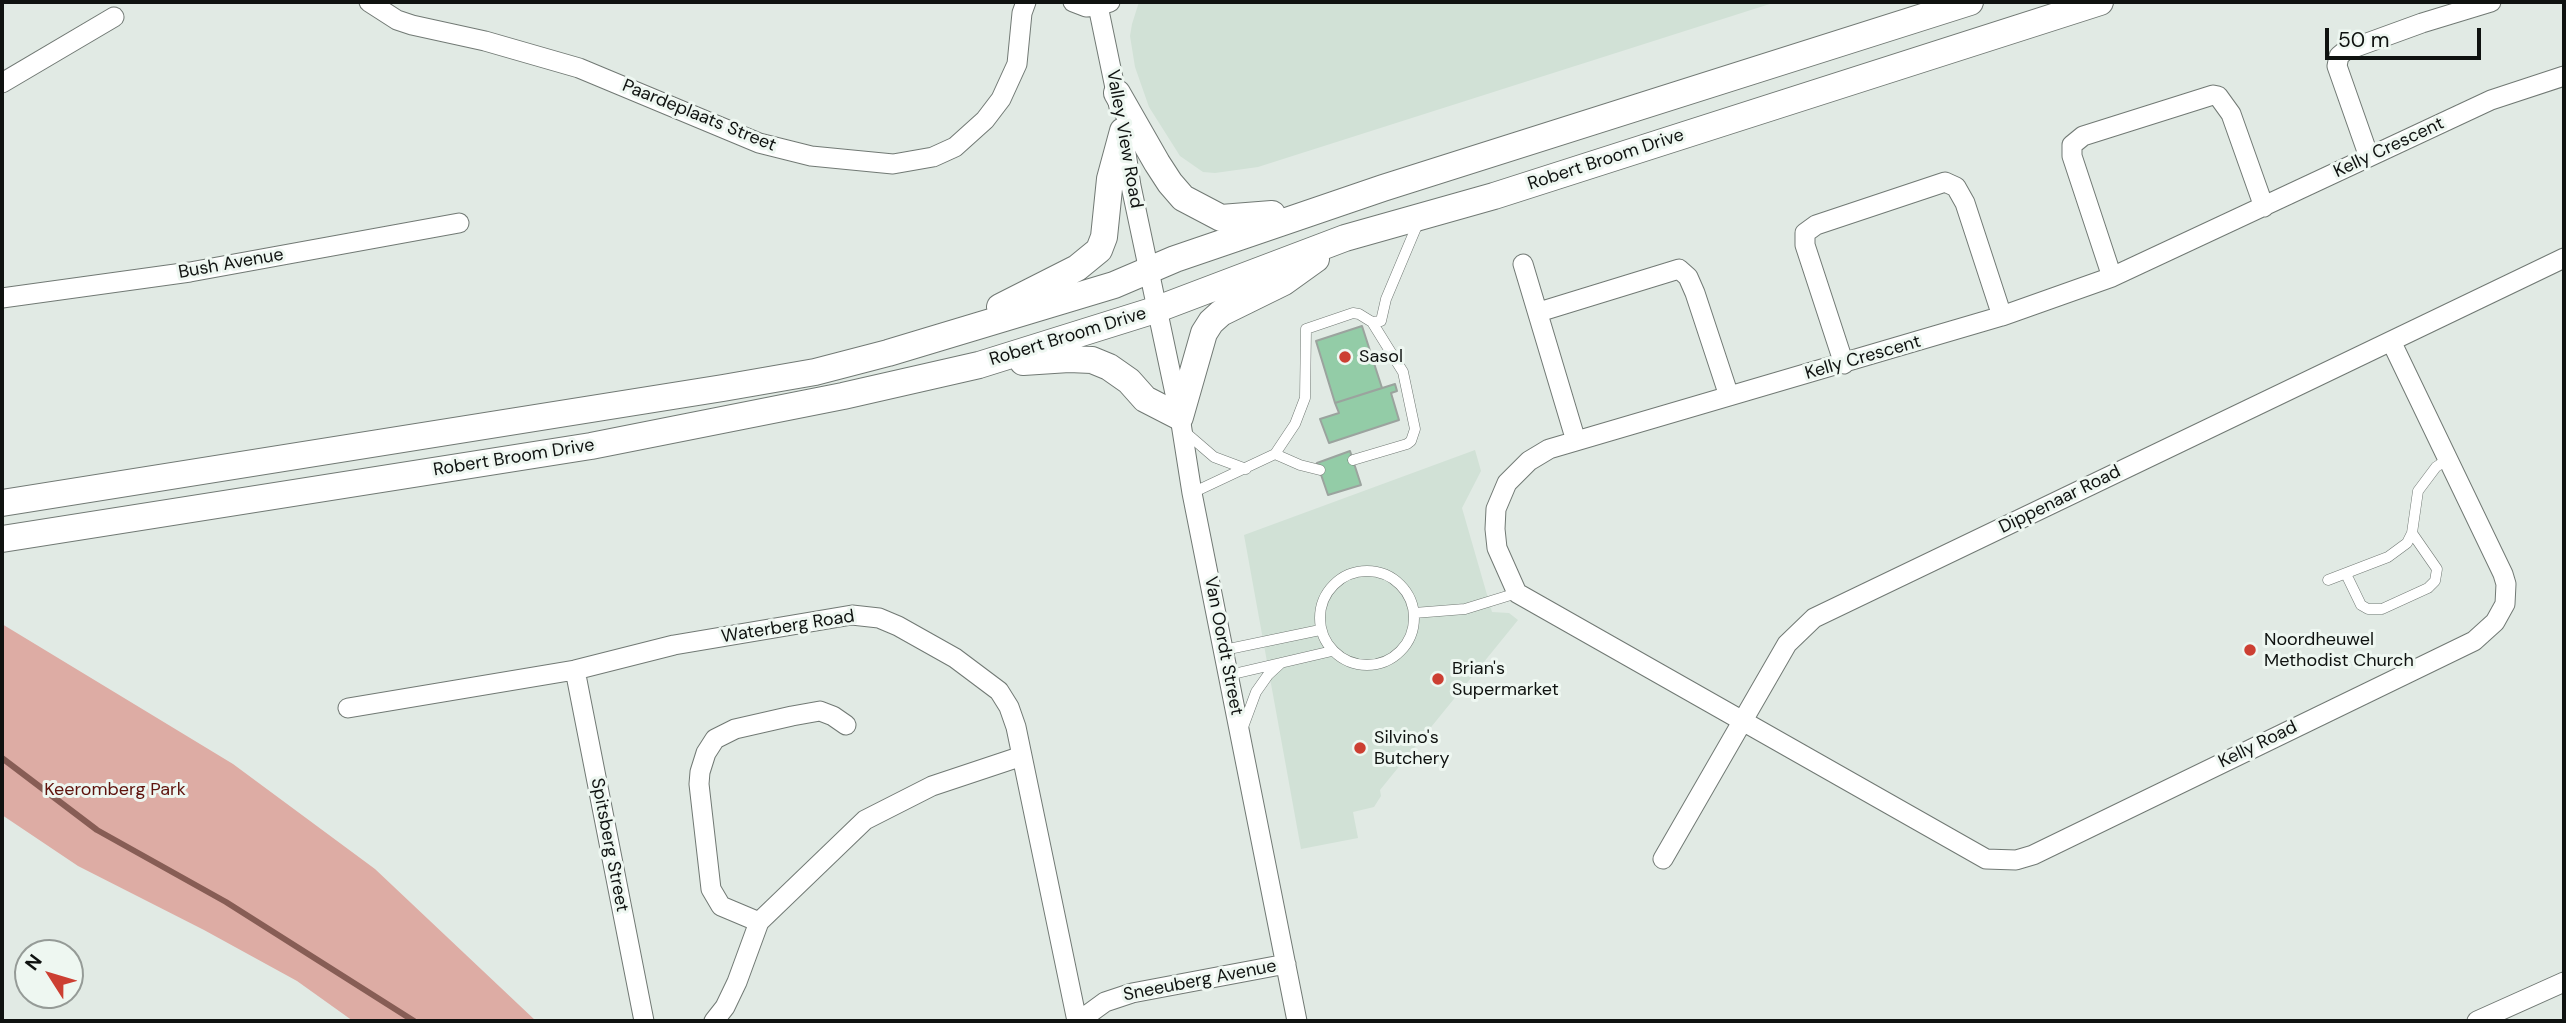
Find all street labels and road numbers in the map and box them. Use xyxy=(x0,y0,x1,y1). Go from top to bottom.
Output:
street label: Valley View Road xyxy=(1101,68,1147,210)
street label: Paardeplaats Street xyxy=(619,75,779,157)
street label: Kelly Crescent xyxy=(2330,113,2448,183)
street label: Robert Broom Drive xyxy=(1525,125,1687,195)
street label: Bush Avenue xyxy=(177,244,285,284)
street label: Robert Broom Drive xyxy=(987,303,1149,371)
street label: Kelly Crescent xyxy=(1803,331,1923,385)
street label: Robert Broom Drive xyxy=(432,435,596,481)
street label: Dippenaar Road xyxy=(1996,461,2124,539)
street label: Van Oordt Street xyxy=(1199,575,1247,717)
street label: Waterberg Road xyxy=(720,606,856,648)
street label: Kelly Road xyxy=(2215,717,2301,773)
street label: Spitsberg Street xyxy=(585,776,633,914)
street label: Sneeuberg Avenue xyxy=(1122,956,1278,1006)

